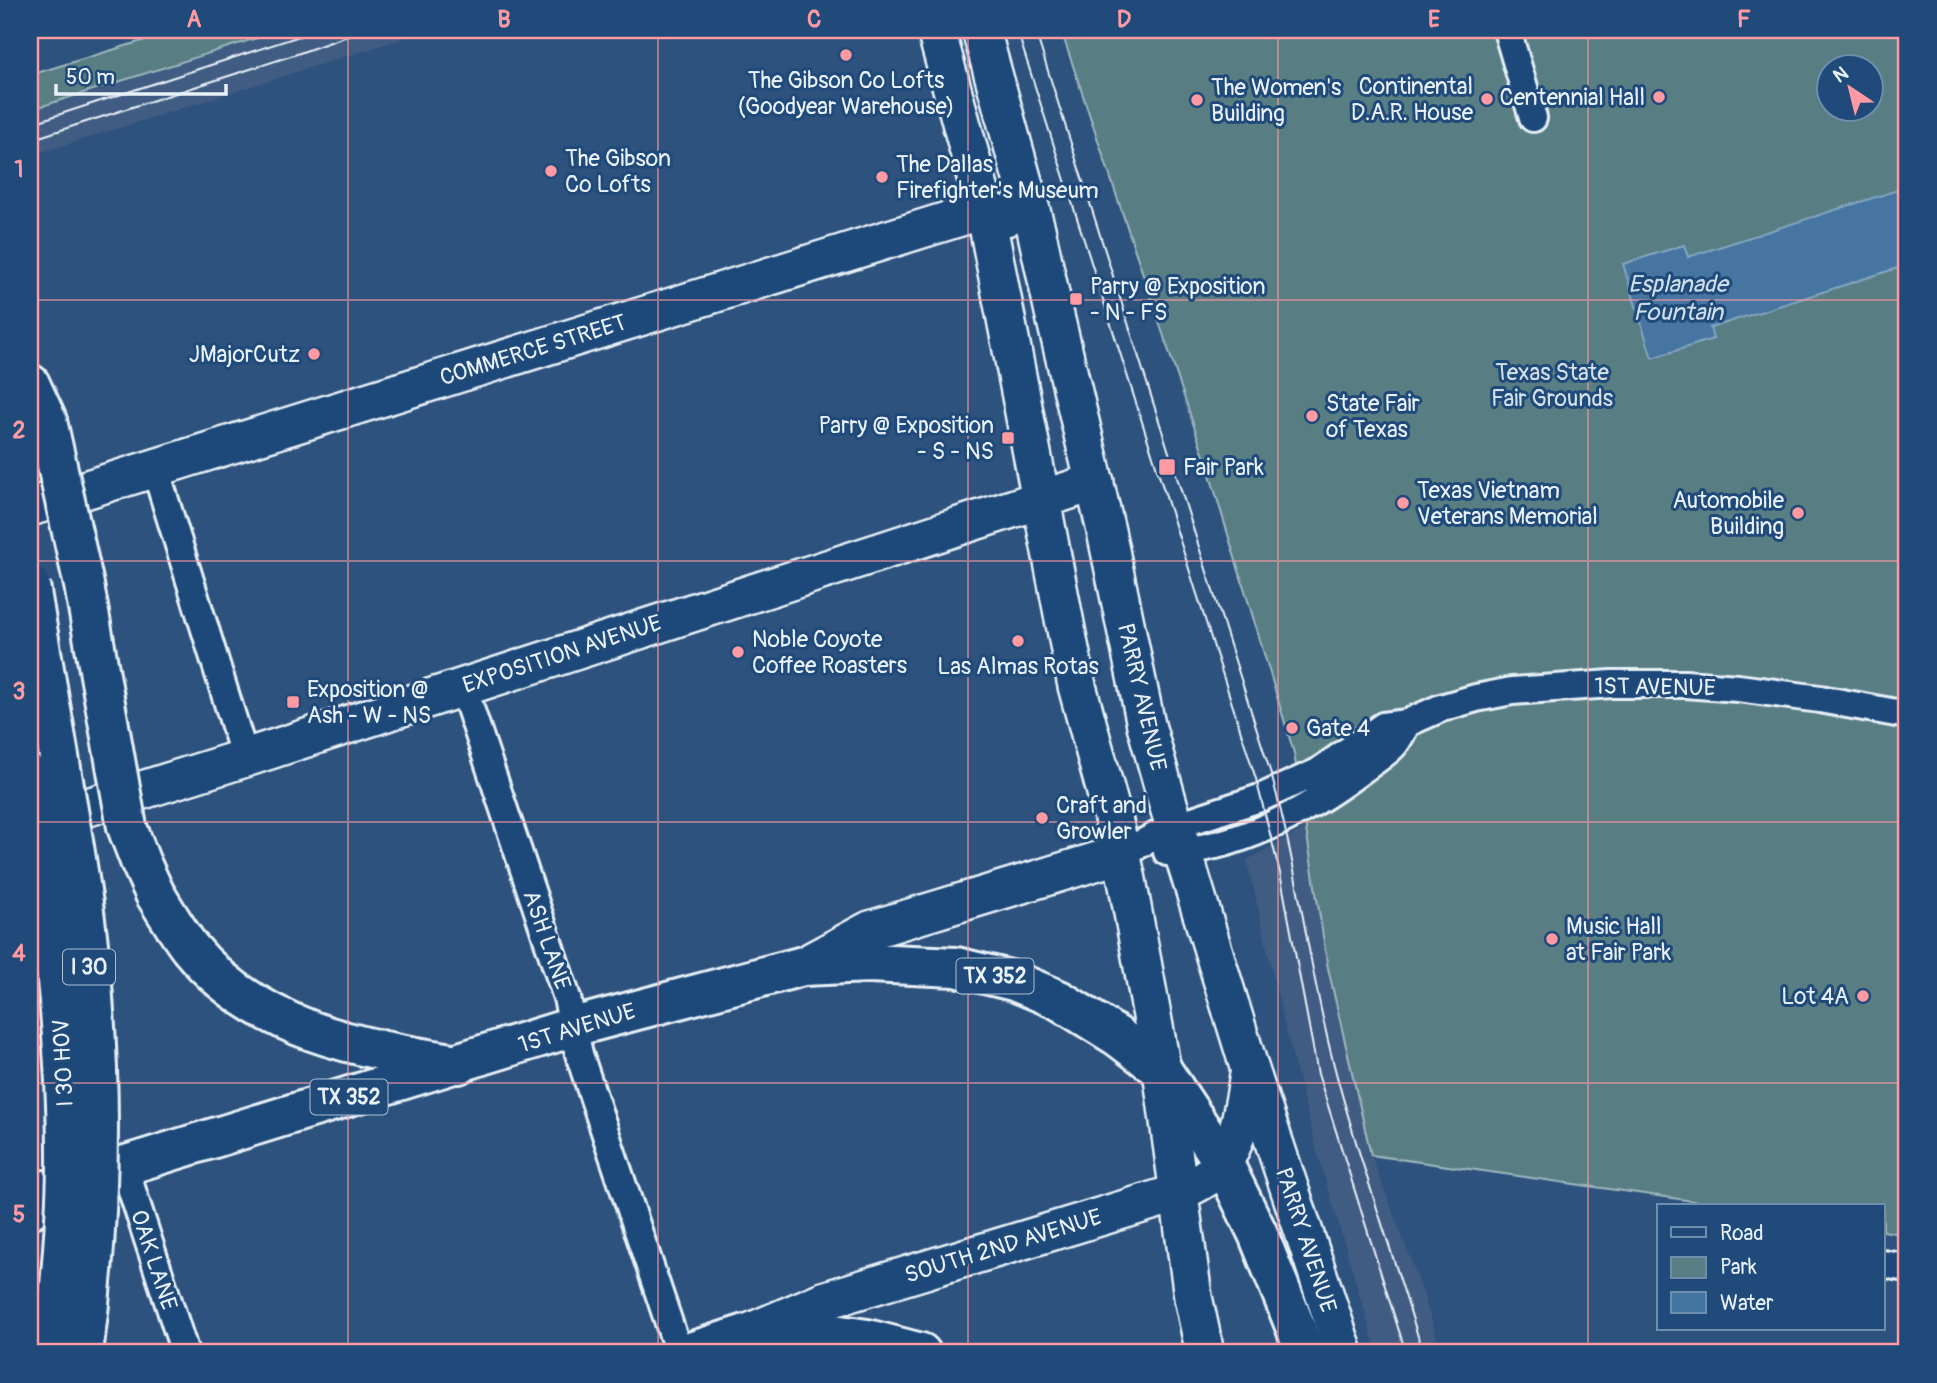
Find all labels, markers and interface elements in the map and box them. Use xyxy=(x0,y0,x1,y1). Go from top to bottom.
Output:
text: A xyxy=(187,5,202,34)
text: B xyxy=(497,5,511,34)
text: C xyxy=(807,5,821,34)
text: D xyxy=(1117,5,1131,34)
text: E xyxy=(1428,5,1440,34)
text: F xyxy=(1737,5,1751,34)
marker: The Gibson Co Lofts (Goodyear Warehouse) xyxy=(838,47,854,63)
scale bar xyxy=(56,52,226,96)
north arrow xyxy=(1814,52,1884,122)
text: N xyxy=(1829,61,1853,88)
text: 50 m xyxy=(66,64,115,91)
place label: The Gibson Co Lofts (Goodyear Warehouse) xyxy=(737,66,955,121)
place label: Continental D.A.R. House xyxy=(1351,72,1474,127)
place label: The Women's Building xyxy=(1211,73,1341,128)
place label: Centennial Hall xyxy=(1500,83,1645,112)
marker: Centennial Hall xyxy=(1651,89,1667,105)
marker: Continental D.A.R. House xyxy=(1479,91,1495,107)
marker: The Women's Building xyxy=(1189,92,1205,108)
place label: The Gibson Co Lofts xyxy=(565,144,671,199)
place label: The Dallas Firefighter's Museum xyxy=(896,150,1099,205)
text: 1 xyxy=(15,155,24,184)
marker: The Gibson Co Lofts xyxy=(543,163,559,179)
marker: The Dallas Firefighter's Museum xyxy=(874,169,890,185)
water label: Esplanade Fountain xyxy=(1628,270,1730,327)
place label: Parry @ Exposition - N - FS xyxy=(1090,272,1265,327)
marker: Parry @ Exposition - N - FS xyxy=(1068,291,1084,307)
street label: COMMERCE STREET xyxy=(436,308,630,392)
place label: JMajorCutz xyxy=(189,340,300,369)
marker: JMajorCutz xyxy=(306,346,322,362)
park label: Texas State Fair Grounds xyxy=(1491,358,1613,413)
place label: State Fair of Texas xyxy=(1326,389,1420,444)
marker: State Fair of Texas xyxy=(1304,408,1320,424)
place label: Parry @ Exposition - S - NS xyxy=(819,411,994,466)
text: 2 xyxy=(13,416,26,445)
marker: Parry @ Exposition - S - NS xyxy=(1000,430,1016,446)
place label: Fair Park xyxy=(1183,453,1264,482)
marker: Fair Park xyxy=(1157,457,1177,477)
place label: Texas Vietnam Veterans Memorial xyxy=(1417,476,1598,531)
place label: Automobile Building xyxy=(1673,486,1785,541)
marker: Texas Vietnam Veterans Memorial xyxy=(1395,495,1411,511)
marker: Automobile Building xyxy=(1790,505,1806,521)
street label: EXPOSITION AVENUE xyxy=(459,608,665,700)
street label: PARRY AVENUE xyxy=(1111,620,1173,774)
place label: Noble Coyote Coffee Roasters xyxy=(752,625,907,680)
marker: Las Almas Rotas xyxy=(1010,633,1026,649)
marker: Noble Coyote Coffee Roasters xyxy=(730,644,746,660)
place label: Las Almas Rotas xyxy=(937,652,1099,681)
street label: 1ST AVENUE xyxy=(1594,671,1716,703)
place label: Exposition @ Ash - W - NS xyxy=(307,675,431,730)
text: 3 xyxy=(13,677,25,706)
marker: Exposition @ Ash - W - NS xyxy=(285,694,301,710)
place label: Gate 4 xyxy=(1306,714,1370,743)
marker: Gate 4 xyxy=(1284,720,1300,736)
place label: Craft and Growler xyxy=(1056,791,1147,846)
marker: Craft and Growler xyxy=(1034,810,1050,826)
street label: ASH LANE xyxy=(516,886,578,994)
place label: Music Hall at Fair Park xyxy=(1566,912,1671,967)
marker: Music Hall at Fair Park xyxy=(1544,931,1560,947)
text: 4 xyxy=(12,939,26,968)
road number: I 30 xyxy=(63,950,115,984)
road number: TX 352 xyxy=(956,958,1034,993)
place label: Lot 4A xyxy=(1781,982,1849,1011)
marker: Lot 4A xyxy=(1855,988,1871,1004)
street label: 1ST AVENUE xyxy=(515,996,639,1060)
street label: I 30 HOV xyxy=(46,1018,80,1108)
road number: TX 352 xyxy=(310,1080,388,1114)
street label: PARRY AVENUE xyxy=(1269,1164,1343,1316)
text: 5 xyxy=(13,1200,25,1229)
street label: SOUTH 2ND AVENUE xyxy=(901,1202,1105,1290)
legend xyxy=(1657,1204,1884,1330)
street label: OAK LANE xyxy=(124,1206,184,1314)
text: Road xyxy=(1720,1220,1764,1247)
text: Park xyxy=(1720,1254,1757,1281)
text: Water xyxy=(1720,1290,1774,1317)

